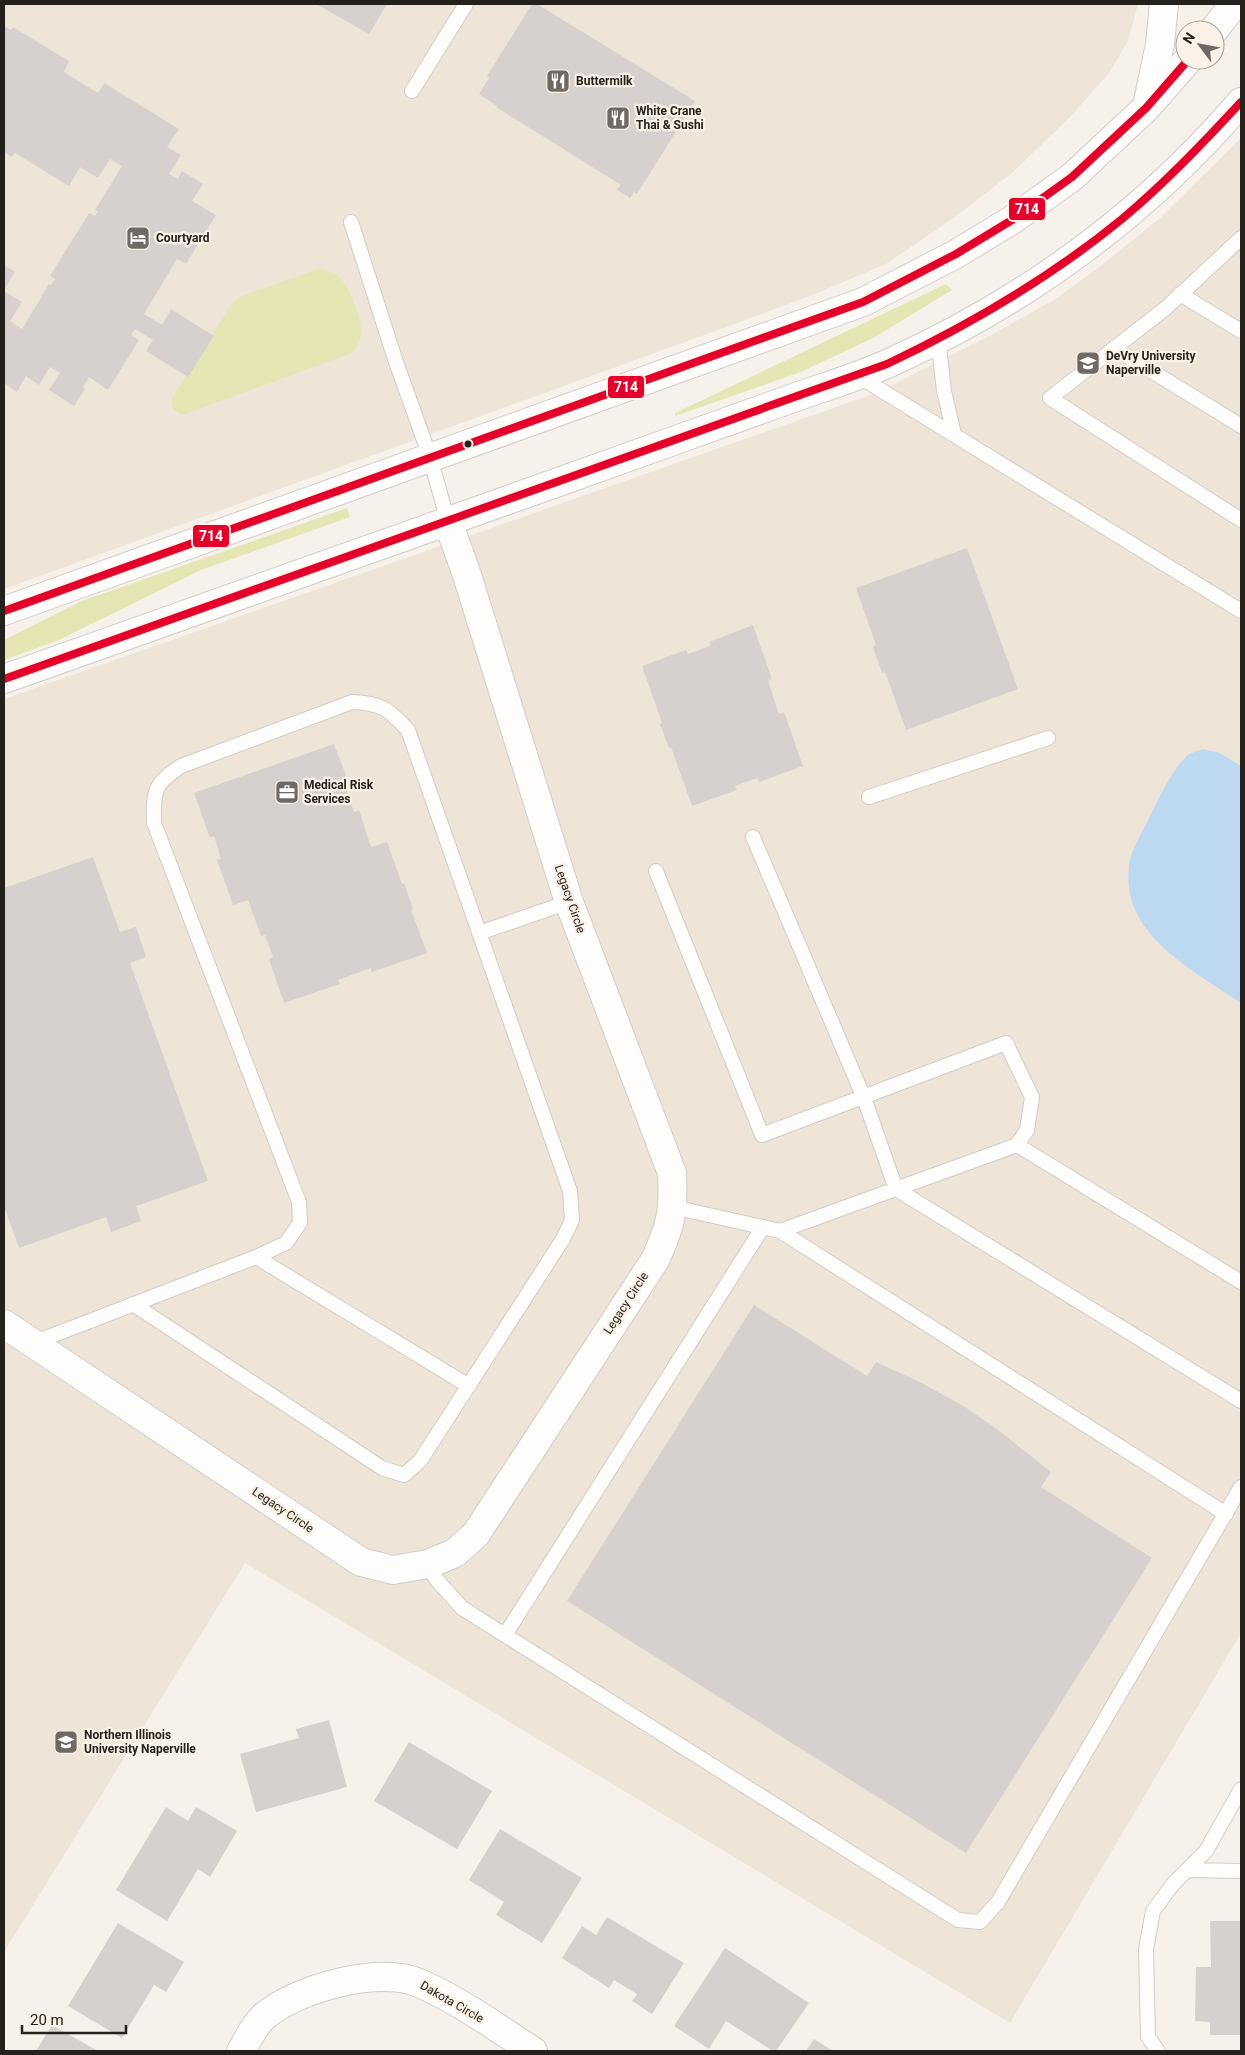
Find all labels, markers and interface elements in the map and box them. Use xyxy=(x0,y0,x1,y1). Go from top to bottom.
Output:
north arrow xyxy=(1175,20,1225,70)
text: N xyxy=(1180,30,1198,47)
restaurant icon: Buttermilk xyxy=(545,68,571,94)
place label: Buttermilk xyxy=(576,74,633,88)
place label: White Crane Thai & Sushi xyxy=(636,104,704,132)
restaurant icon: White Crane Thai & Sushi xyxy=(605,105,631,131)
line badge: 714 xyxy=(1008,197,1046,221)
text: 714 xyxy=(1015,201,1039,217)
hotel icon: Courtyard xyxy=(125,225,151,251)
place label: Courtyard xyxy=(156,231,210,245)
place label: DeVry University Naperville xyxy=(1106,349,1197,377)
school or university icon: DeVry University Naperville xyxy=(1075,350,1101,376)
line badge: 714 xyxy=(607,375,645,399)
text: 714 xyxy=(614,379,638,395)
unlabelled marker xyxy=(463,439,473,449)
line badge: 714 xyxy=(192,524,230,548)
text: 714 xyxy=(199,528,223,544)
place label: Medical Risk Services xyxy=(304,778,374,806)
office icon: Medical Risk Services xyxy=(274,779,300,805)
street label: Legacy Circle xyxy=(552,863,588,935)
street label: Legacy Circle xyxy=(601,1269,651,1337)
street label: Legacy Circle xyxy=(250,1484,316,1536)
place label: Northern Illinois University Naperville xyxy=(84,1728,196,1756)
school or university icon: Northern Illinois University Naperville xyxy=(53,1729,79,1755)
street label: Dakota Circle xyxy=(418,1978,486,2026)
scale bar xyxy=(22,2002,126,2034)
text: 20 m xyxy=(30,2011,64,2029)

